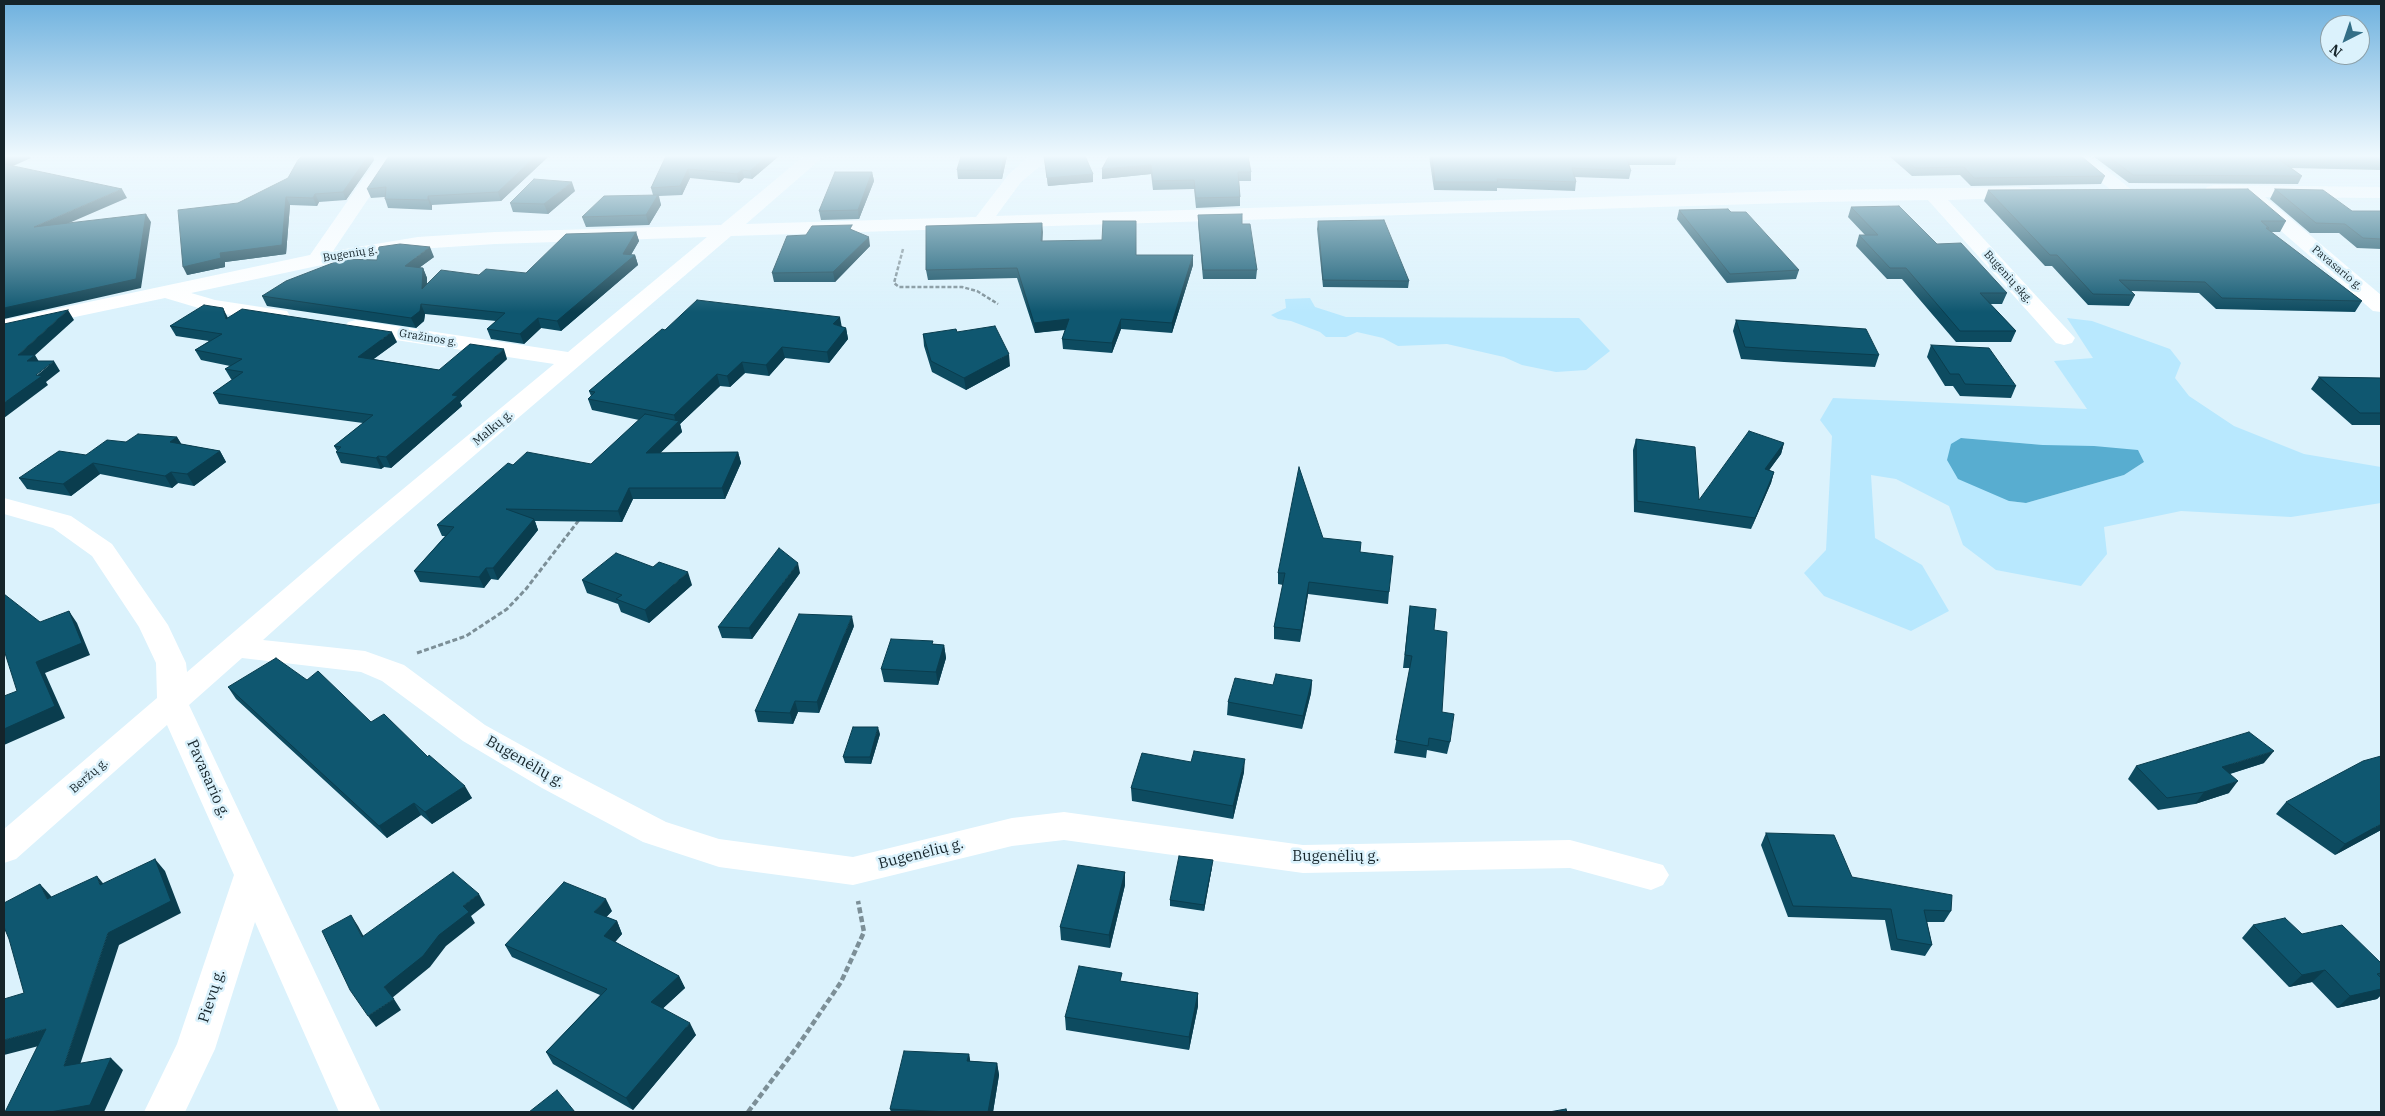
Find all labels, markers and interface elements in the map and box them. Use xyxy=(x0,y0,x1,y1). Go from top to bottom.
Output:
north arrow xyxy=(2320,15,2370,65)
text: N xyxy=(2326,40,2346,61)
street label: Bugenių g. xyxy=(322,243,378,265)
street label: Pavasario g. xyxy=(2309,243,2365,293)
street label: Bugenių skg. xyxy=(1981,248,2035,306)
street label: Gražinos g. xyxy=(398,327,458,349)
street label: Malkų g. xyxy=(470,407,516,449)
street label: Bugenėlių g. xyxy=(483,732,567,792)
street label: Pavasario g. xyxy=(183,737,233,821)
street label: Beržų g. xyxy=(67,755,111,797)
street label: Bugenėlių g. xyxy=(876,835,966,873)
street label: Bugenėlių g. xyxy=(1292,848,1380,866)
street label: Pievų g. xyxy=(195,967,229,1025)

